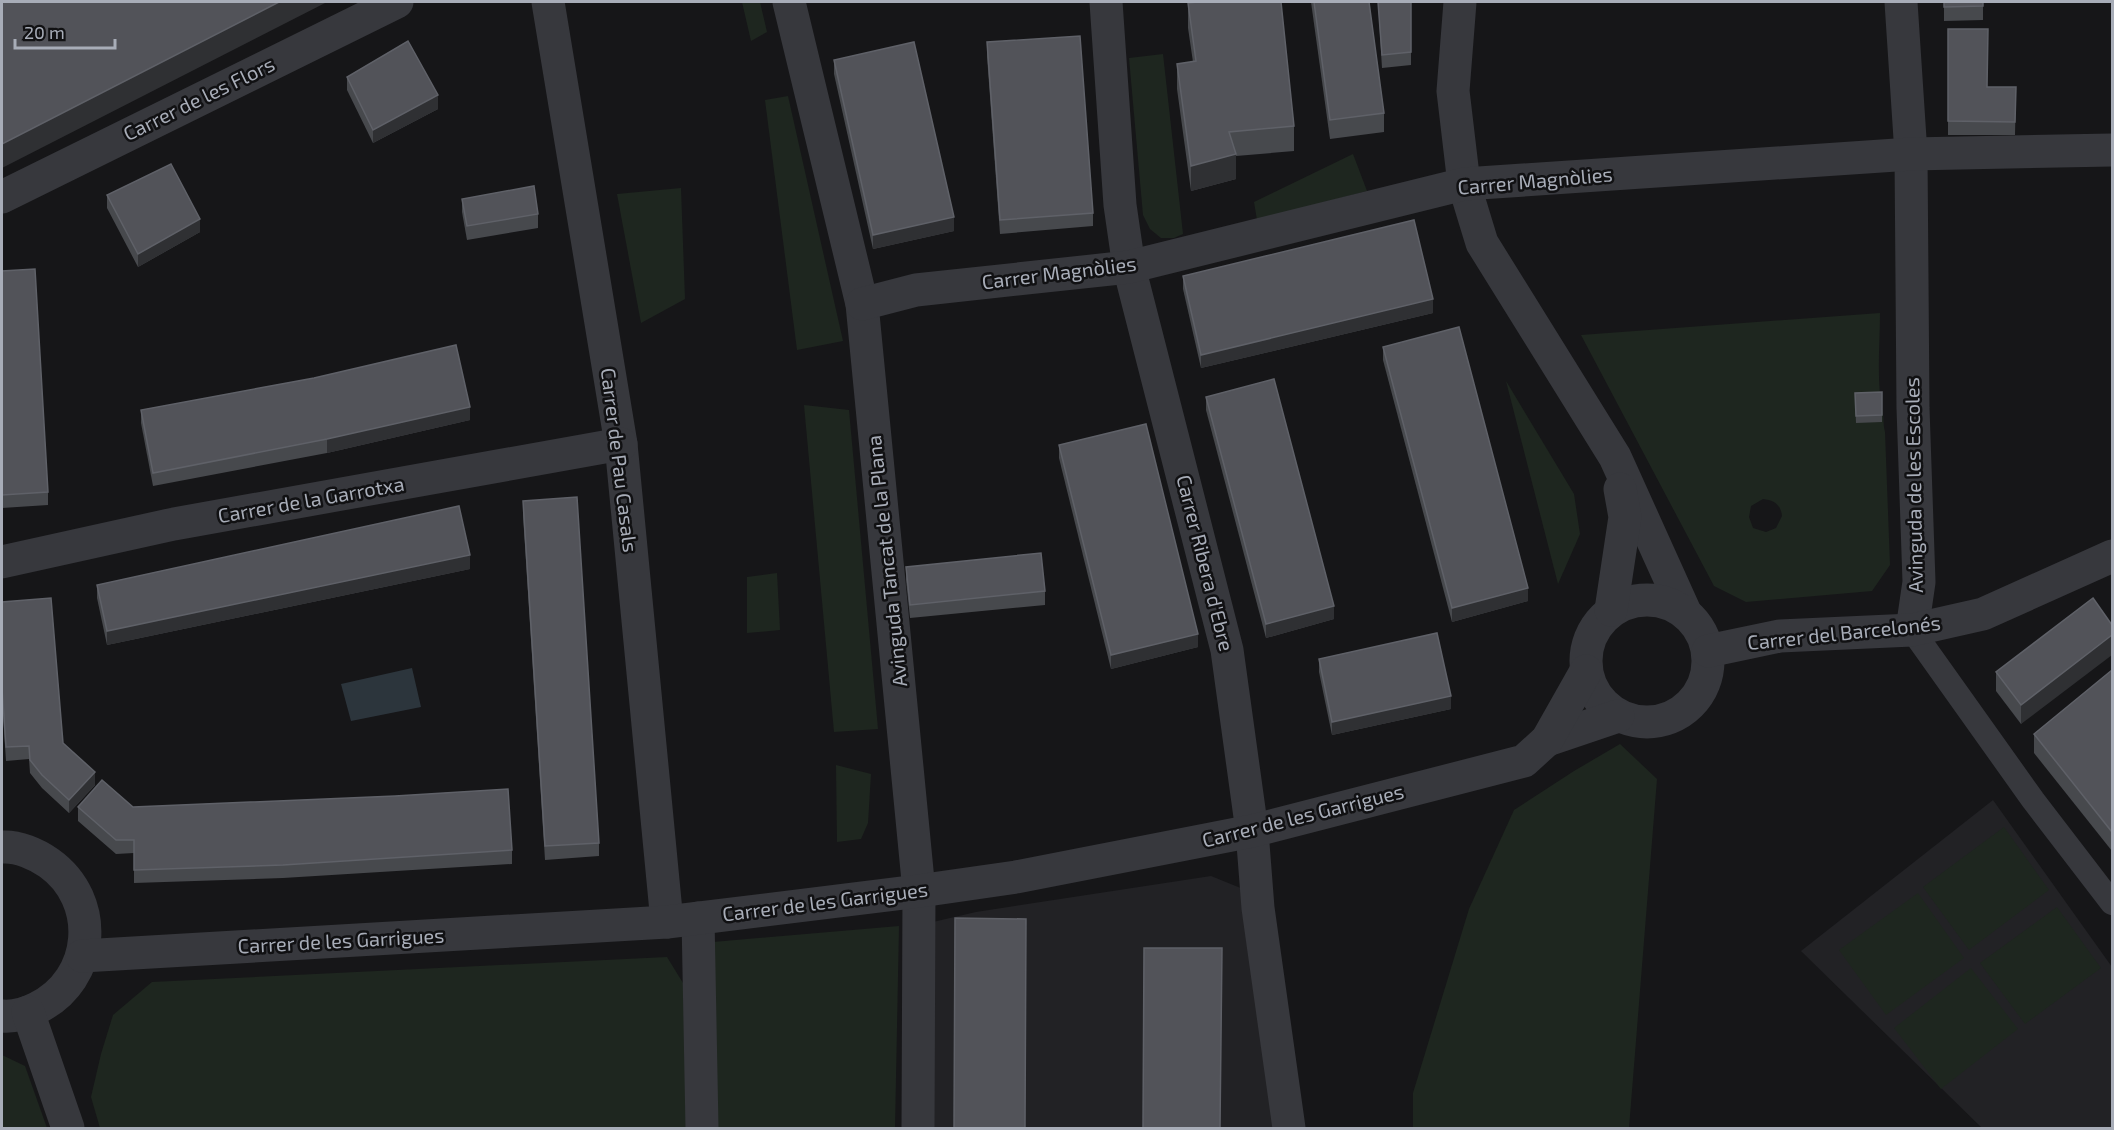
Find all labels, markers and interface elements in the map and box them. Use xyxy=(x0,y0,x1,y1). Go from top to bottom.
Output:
scale bar xyxy=(15,12,116,50)
text: 20 m xyxy=(24,21,65,43)
street label: Carrer de les Flors xyxy=(119,51,278,145)
street label: Carrer Magnòlies xyxy=(1456,161,1613,199)
street label: Carrer Magnòlies xyxy=(980,251,1137,293)
street label: Carrer de Pau Casals xyxy=(597,366,643,554)
street label: Avinguda de les Escoles xyxy=(1899,377,1927,593)
street label: Avinguda Tancat de la Plana xyxy=(861,434,911,688)
street label: Carrer de la Garrotxa xyxy=(216,471,406,527)
street label: Carrer Ribera d'Ebre xyxy=(1172,472,1239,653)
street label: Carrer del Barcelonés xyxy=(1746,610,1942,654)
street label: Carrer de les Garrigues xyxy=(1199,778,1406,852)
street label: Carrer de les Garrigues xyxy=(721,876,929,926)
street label: Carrer de les Garrigues xyxy=(237,923,445,957)

